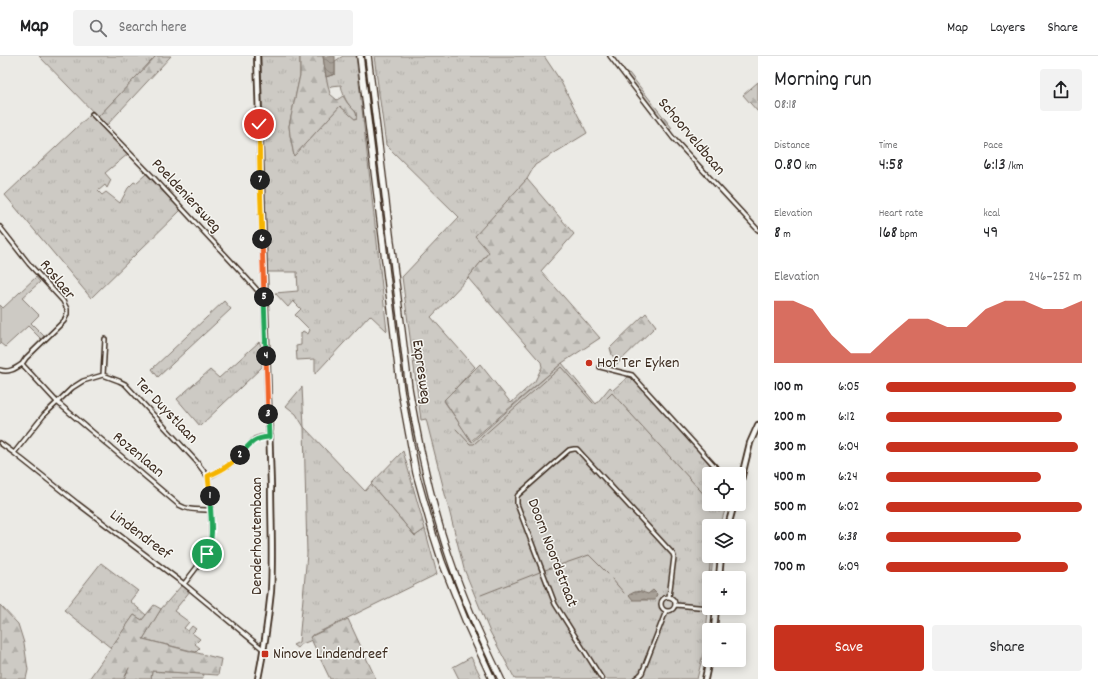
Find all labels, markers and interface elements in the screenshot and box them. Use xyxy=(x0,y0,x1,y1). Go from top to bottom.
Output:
search box xyxy=(73,10,353,46)
text: Map xyxy=(20,14,49,41)
icon: search xyxy=(87,17,109,39)
text: Search here xyxy=(119,17,187,39)
text: Map xyxy=(947,18,968,38)
text: Layers xyxy=(990,18,1025,38)
text: Share xyxy=(1047,18,1078,38)
text: Morning run xyxy=(774,65,872,96)
button: share xyxy=(1040,69,1082,111)
street label: Schoorveldbaan xyxy=(652,93,730,181)
text: 08:18 xyxy=(774,96,797,115)
pin xyxy=(242,107,276,141)
icon: check xyxy=(248,113,270,135)
text: Distance xyxy=(774,138,810,154)
text: Time xyxy=(879,138,897,154)
text: Pace xyxy=(983,138,1003,154)
street label: Poeldeniersweg xyxy=(145,154,227,238)
text: 0.80 xyxy=(774,154,802,178)
text: 4:58 xyxy=(879,154,903,178)
text: 6:13 xyxy=(983,154,1006,178)
text: km xyxy=(802,159,817,175)
text: /km xyxy=(1006,159,1024,175)
pin: 7 xyxy=(250,170,270,190)
text: 7 xyxy=(258,172,262,188)
text: Elevation xyxy=(774,206,812,222)
text: Heart rate xyxy=(879,206,923,222)
text: kcal xyxy=(983,206,1000,222)
text: 8 xyxy=(774,222,781,246)
text: 168 xyxy=(879,222,898,246)
text: 49 xyxy=(983,222,998,246)
text: m xyxy=(781,227,791,243)
text: bpm xyxy=(898,227,917,243)
pin: 6 xyxy=(252,229,272,249)
text: 6 xyxy=(259,231,265,247)
street label: Roslaer xyxy=(34,255,80,305)
text: Elevation xyxy=(774,268,819,287)
text: 246–252 m xyxy=(1029,268,1082,287)
pin: 5 xyxy=(254,287,274,307)
text: 5 xyxy=(261,289,267,305)
street label: Expresweg xyxy=(405,338,437,406)
pin: 4 xyxy=(256,346,276,366)
text: 4 xyxy=(264,348,268,364)
place label: Hof Ter Eyken xyxy=(597,352,679,375)
marker: Hof Ter Eyken xyxy=(584,358,594,368)
street label: Ter Duystlaan xyxy=(129,373,203,449)
text: 100 m xyxy=(774,378,803,397)
text: 6:05 xyxy=(838,378,860,397)
pin: 3 xyxy=(258,404,278,424)
text: 3 xyxy=(266,406,270,422)
text: 200 m xyxy=(774,408,806,427)
text: 6:12 xyxy=(838,408,855,427)
street label: Rozenlaan xyxy=(107,426,169,484)
text: 300 m xyxy=(774,438,806,457)
text: 6:04 xyxy=(838,438,859,457)
pin: 2 xyxy=(230,445,250,465)
text: 2 xyxy=(238,447,242,463)
map controls xyxy=(702,467,746,667)
button: locate xyxy=(702,467,746,511)
text: 400 m xyxy=(774,468,805,487)
text: 6:24 xyxy=(838,468,858,487)
street label: Denderhoutembaan xyxy=(246,477,269,595)
pin: 1 xyxy=(200,486,220,506)
text: 1 xyxy=(209,488,211,504)
street label: Doorn Noordstraat xyxy=(521,495,583,611)
text: 500 m xyxy=(774,498,806,517)
text: 6:02 xyxy=(838,498,859,517)
street label: Lindendreef xyxy=(104,504,176,566)
button: layers xyxy=(702,519,746,563)
text: 600 m xyxy=(774,528,806,547)
text: 6:38 xyxy=(838,528,858,547)
pin xyxy=(190,537,224,571)
icon: arrive xyxy=(196,543,218,565)
text: 700 m xyxy=(774,558,805,577)
text: 6:09 xyxy=(838,558,860,577)
button: + xyxy=(702,571,746,615)
button: − xyxy=(702,623,746,667)
button: Save xyxy=(774,625,924,671)
button: Share xyxy=(932,625,1082,671)
place label: Ninove Lindendreef xyxy=(273,643,388,666)
marker: Ninove Lindendreef xyxy=(260,649,270,659)

